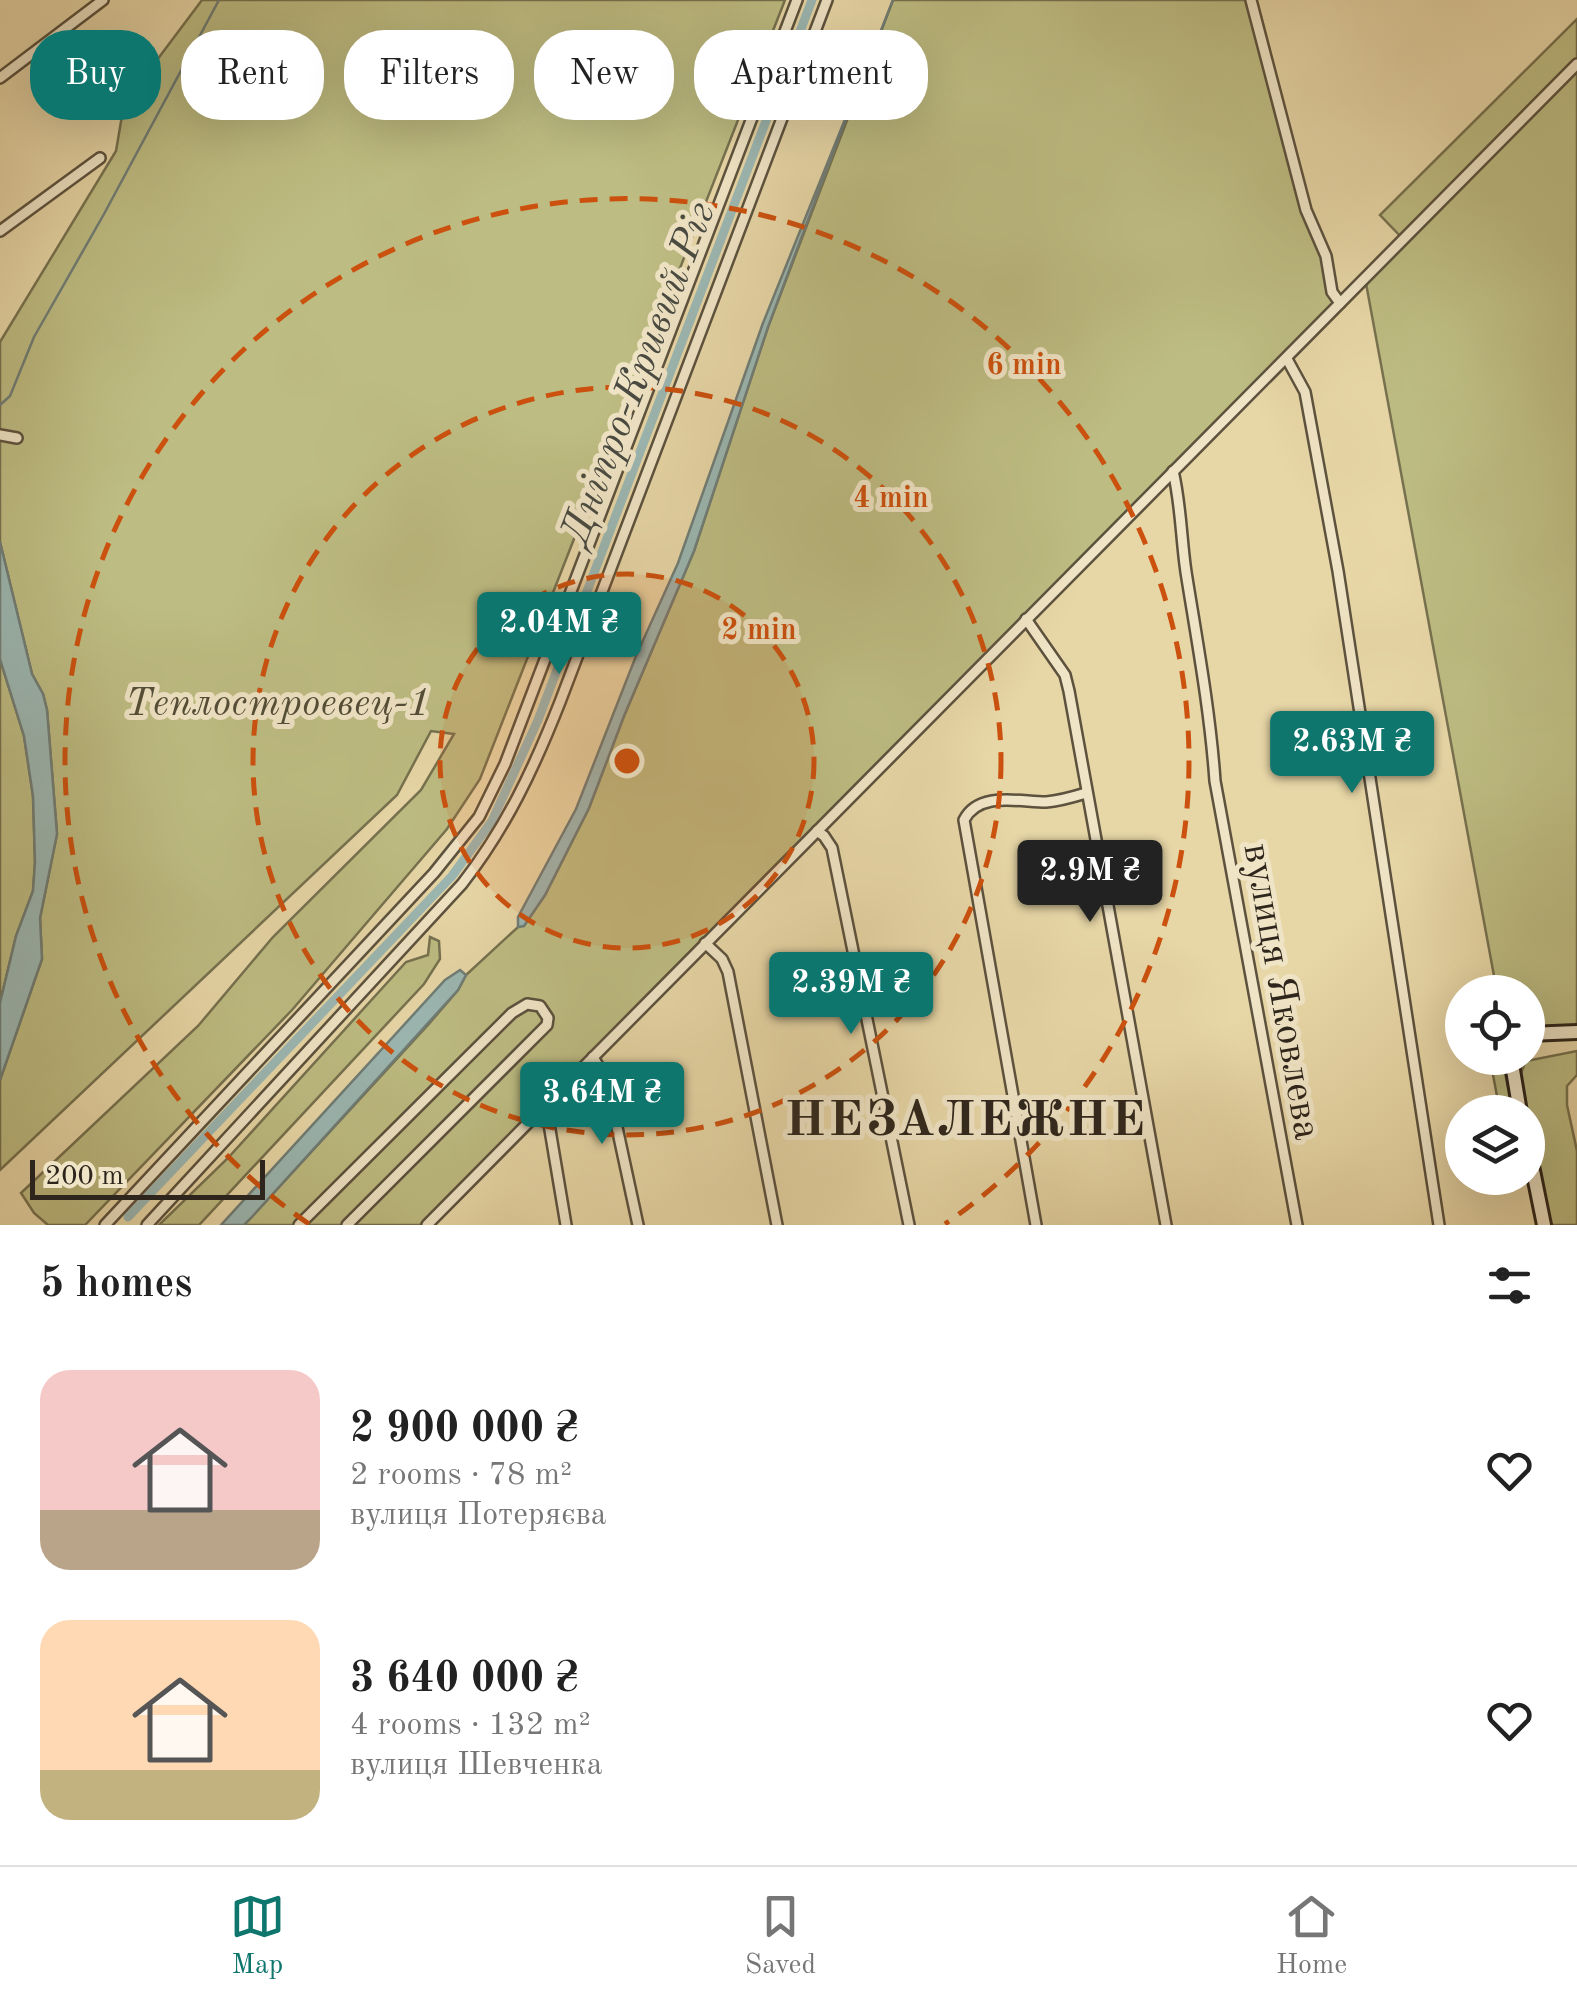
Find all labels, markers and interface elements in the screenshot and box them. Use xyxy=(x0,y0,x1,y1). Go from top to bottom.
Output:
chip: Buy xyxy=(30,30,161,120)
chip: Rent xyxy=(181,30,324,120)
chip: Filters xyxy=(344,30,514,120)
chip: New xyxy=(534,30,674,120)
chip: Apartment xyxy=(694,30,928,120)
water label: Дніпро-Кривий Ріг xyxy=(553,196,725,555)
text: 6 min xyxy=(986,351,1062,381)
text: 4 min xyxy=(853,484,929,514)
pin: 2.04M ₴ xyxy=(467,592,651,677)
text: 2.04M ₴ xyxy=(499,608,619,640)
text: 2 min xyxy=(721,616,797,646)
park label: Теплостроевец-1 xyxy=(125,685,431,725)
pin: 2.63M ₴ xyxy=(1260,711,1444,796)
text: 2.63M ₴ xyxy=(1292,727,1412,759)
centre of rings xyxy=(609,743,645,779)
pin: 2.9M ₴ xyxy=(1009,840,1171,925)
street label: вулиця Яковлева xyxy=(1234,840,1326,1143)
text: 2.9M ₴ xyxy=(1039,856,1141,888)
pin: 2.39M ₴ xyxy=(759,952,943,1037)
text: 2.39M ₴ xyxy=(791,968,911,1000)
map controls xyxy=(1445,975,1545,1195)
button: locate xyxy=(1445,975,1545,1075)
pin: 3.64M ₴ xyxy=(510,1062,694,1147)
text: 3.64M ₴ xyxy=(542,1078,662,1110)
button: layers xyxy=(1445,1095,1545,1195)
district label: НЕЗАЛЕЖНЕ xyxy=(785,1097,1148,1147)
scale bar xyxy=(30,1155,265,1200)
text: 200 m xyxy=(45,1163,124,1191)
icon: filters xyxy=(1482,1258,1537,1313)
text: 5 homes xyxy=(40,1264,192,1306)
text: 2 900 000 ₴ xyxy=(350,1409,579,1451)
icon: home xyxy=(120,1410,240,1530)
icon: heart xyxy=(1482,1443,1537,1498)
text: 2 rooms · 78 m² xyxy=(350,1460,572,1492)
text: вулиця Потеряєва xyxy=(350,1500,607,1532)
text: 3 640 000 ₴ xyxy=(350,1659,579,1701)
icon: home xyxy=(120,1660,240,1780)
icon: heart xyxy=(1482,1693,1537,1748)
text: 4 rooms · 132 m² xyxy=(350,1710,591,1742)
text: вулиця Шевченка xyxy=(350,1750,602,1782)
tab: Map xyxy=(230,1889,285,1984)
tab: Saved xyxy=(745,1889,816,1984)
tab: Home xyxy=(1276,1889,1347,1984)

